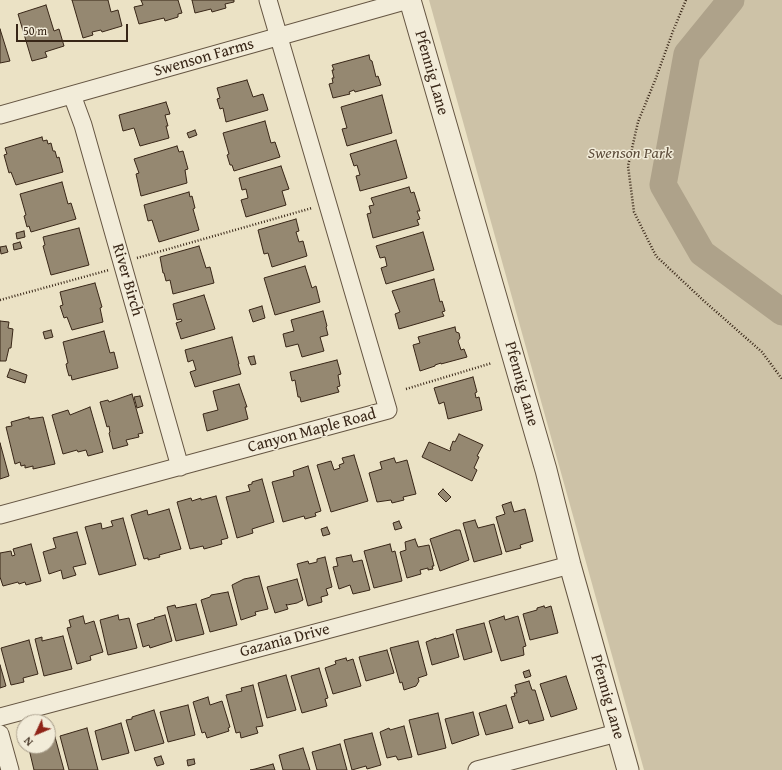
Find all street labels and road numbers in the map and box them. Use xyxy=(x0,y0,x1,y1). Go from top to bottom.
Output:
street label: Pfennig Lane xyxy=(410,29,452,117)
street label: Swenson Farms xyxy=(152,35,256,81)
street label: River Birch xyxy=(107,241,147,319)
street label: Pfennig Lane xyxy=(500,340,542,428)
street label: Canyon Maple Road xyxy=(246,405,378,457)
street label: Gazania Drive xyxy=(238,620,332,662)
street label: Pfennig Lane xyxy=(586,653,628,741)

